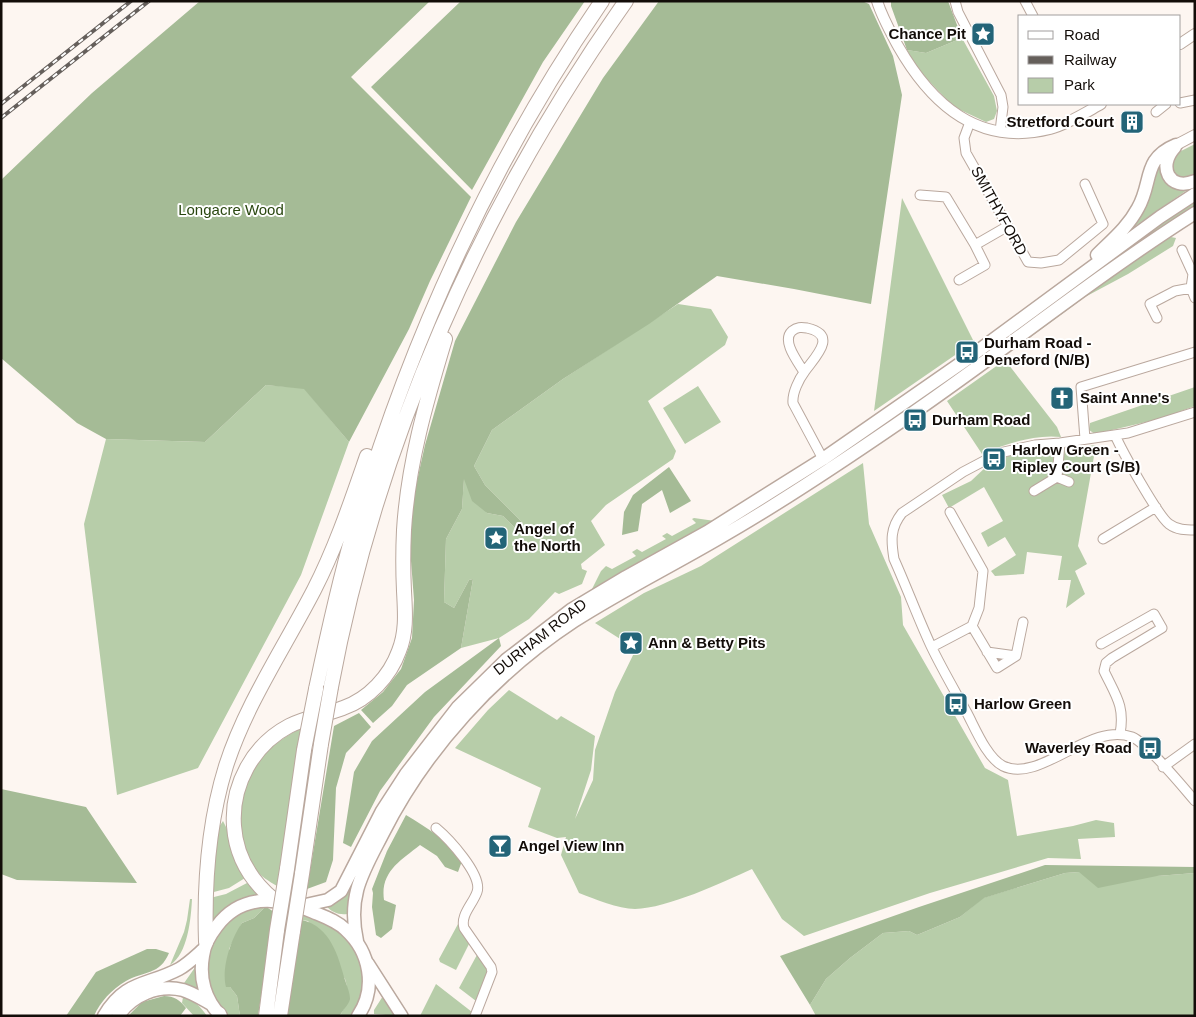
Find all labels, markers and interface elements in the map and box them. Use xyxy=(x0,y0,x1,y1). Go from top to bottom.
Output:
legend xyxy=(1018,15,1181,105)
place icon: Chance Pit xyxy=(970,21,996,47)
place label: Chance Pit xyxy=(888,25,966,42)
text: Road xyxy=(1064,26,1100,43)
text: Railway xyxy=(1064,51,1117,68)
text: Park xyxy=(1064,76,1095,93)
building icon: Stretford Court xyxy=(1119,109,1145,135)
place label: Stretford Court xyxy=(1007,113,1114,130)
street label: SMITHYFORD xyxy=(968,163,1031,258)
park label: Longacre Wood xyxy=(178,201,284,218)
place label: Durham Road - Deneford (N/B) xyxy=(984,334,1092,368)
bus stop icon: Durham Road - Deneford (N/B) xyxy=(954,339,980,365)
church icon: Saint Anne's xyxy=(1049,385,1075,411)
place label: Saint Anne's xyxy=(1080,389,1170,406)
bus stop icon: Durham Road xyxy=(902,407,928,433)
place label: Durham Road xyxy=(932,411,1030,428)
place label: Harlow Green - Ripley Court (S/B) xyxy=(1012,441,1140,475)
bus stop icon: Harlow Green - Ripley Court (S/B) xyxy=(981,446,1007,472)
place label: Angel of the North xyxy=(514,520,581,554)
place icon: Angel of the North xyxy=(483,525,509,551)
street label: DURHAM ROAD xyxy=(490,595,590,678)
place icon: Ann & Betty Pits xyxy=(618,630,644,656)
place label: Ann & Betty Pits xyxy=(648,634,766,651)
bus stop icon: Harlow Green xyxy=(943,691,969,717)
place label: Harlow Green xyxy=(974,695,1072,712)
bus stop icon: Waverley Road xyxy=(1137,735,1163,761)
place label: Waverley Road xyxy=(1025,739,1132,756)
bar icon: Angel View Inn xyxy=(487,833,513,859)
place label: Angel View Inn xyxy=(518,837,624,854)

